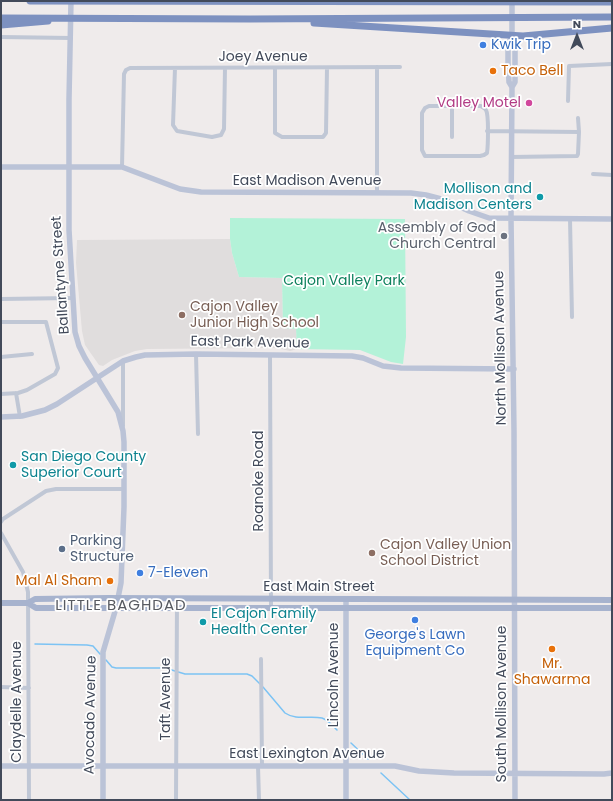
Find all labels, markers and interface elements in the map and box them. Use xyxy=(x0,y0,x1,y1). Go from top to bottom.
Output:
north arrow xyxy=(557,16,597,56)
text: N xyxy=(573,16,581,32)
place label: Kwik Trip xyxy=(491,37,551,53)
marker: Kwik Trip xyxy=(478,40,488,50)
street label: Joey Avenue xyxy=(218,49,308,65)
place label: Taco Bell xyxy=(501,63,563,79)
marker: Taco Bell xyxy=(488,66,498,76)
place label: Valley Motel xyxy=(437,95,521,111)
marker: Valley Motel xyxy=(524,98,534,108)
street label: East Madison Avenue xyxy=(233,173,381,189)
place label: Mollison and Madison Centers xyxy=(414,181,532,214)
marker: Mollison and Madison Centers xyxy=(535,192,545,202)
street label: Ballantyne Street xyxy=(48,215,74,335)
place label: Assembly of God Church Central xyxy=(378,220,496,252)
marker: Assembly of God Church Central xyxy=(499,231,509,241)
street label: North Mollison Avenue xyxy=(491,271,511,425)
park label: Cajon Valley Park xyxy=(283,273,405,289)
place label: Cajon Valley Junior High School xyxy=(190,299,319,332)
marker: Cajon Valley Junior High School xyxy=(177,310,187,320)
street label: East Park Avenue xyxy=(190,334,310,352)
street label: Roanoke Road xyxy=(251,431,267,531)
place label: San Diego County Superior Court xyxy=(21,449,146,482)
marker: San Diego County Superior Court xyxy=(8,460,18,470)
place label: Parking Structure xyxy=(70,533,134,566)
place label: Cajon Valley Union School District xyxy=(380,537,511,570)
marker: Parking Structure xyxy=(57,544,67,554)
marker: Cajon Valley Union School District xyxy=(367,548,377,558)
place label: 7-Eleven xyxy=(148,565,208,581)
marker: 7-Eleven xyxy=(135,568,145,578)
place label: Mal Al Sham xyxy=(16,573,102,589)
marker: Mal Al Sham xyxy=(105,576,115,586)
street label: East Main Street xyxy=(263,579,375,595)
district label: LITTLE BAGHDAD xyxy=(55,597,187,615)
place label: El Cajon Family Health Center xyxy=(211,606,316,638)
marker: George's Lawn Equipment Co xyxy=(410,615,420,625)
marker: El Cajon Family Health Center xyxy=(198,617,208,627)
street label: Lincoln Avenue xyxy=(326,623,342,727)
street label: South Mollison Avenue xyxy=(494,626,510,782)
place label: George's Lawn Equipment Co xyxy=(364,627,466,660)
street label: Claydelle Avenue xyxy=(9,641,25,763)
marker: Mr. Shawarma xyxy=(547,644,557,654)
street label: Avocado Avenue xyxy=(82,655,100,775)
place label: Mr. Shawarma xyxy=(514,656,590,688)
street label: Taft Avenue xyxy=(158,657,174,741)
street label: East Lexington Avenue xyxy=(229,746,385,762)

